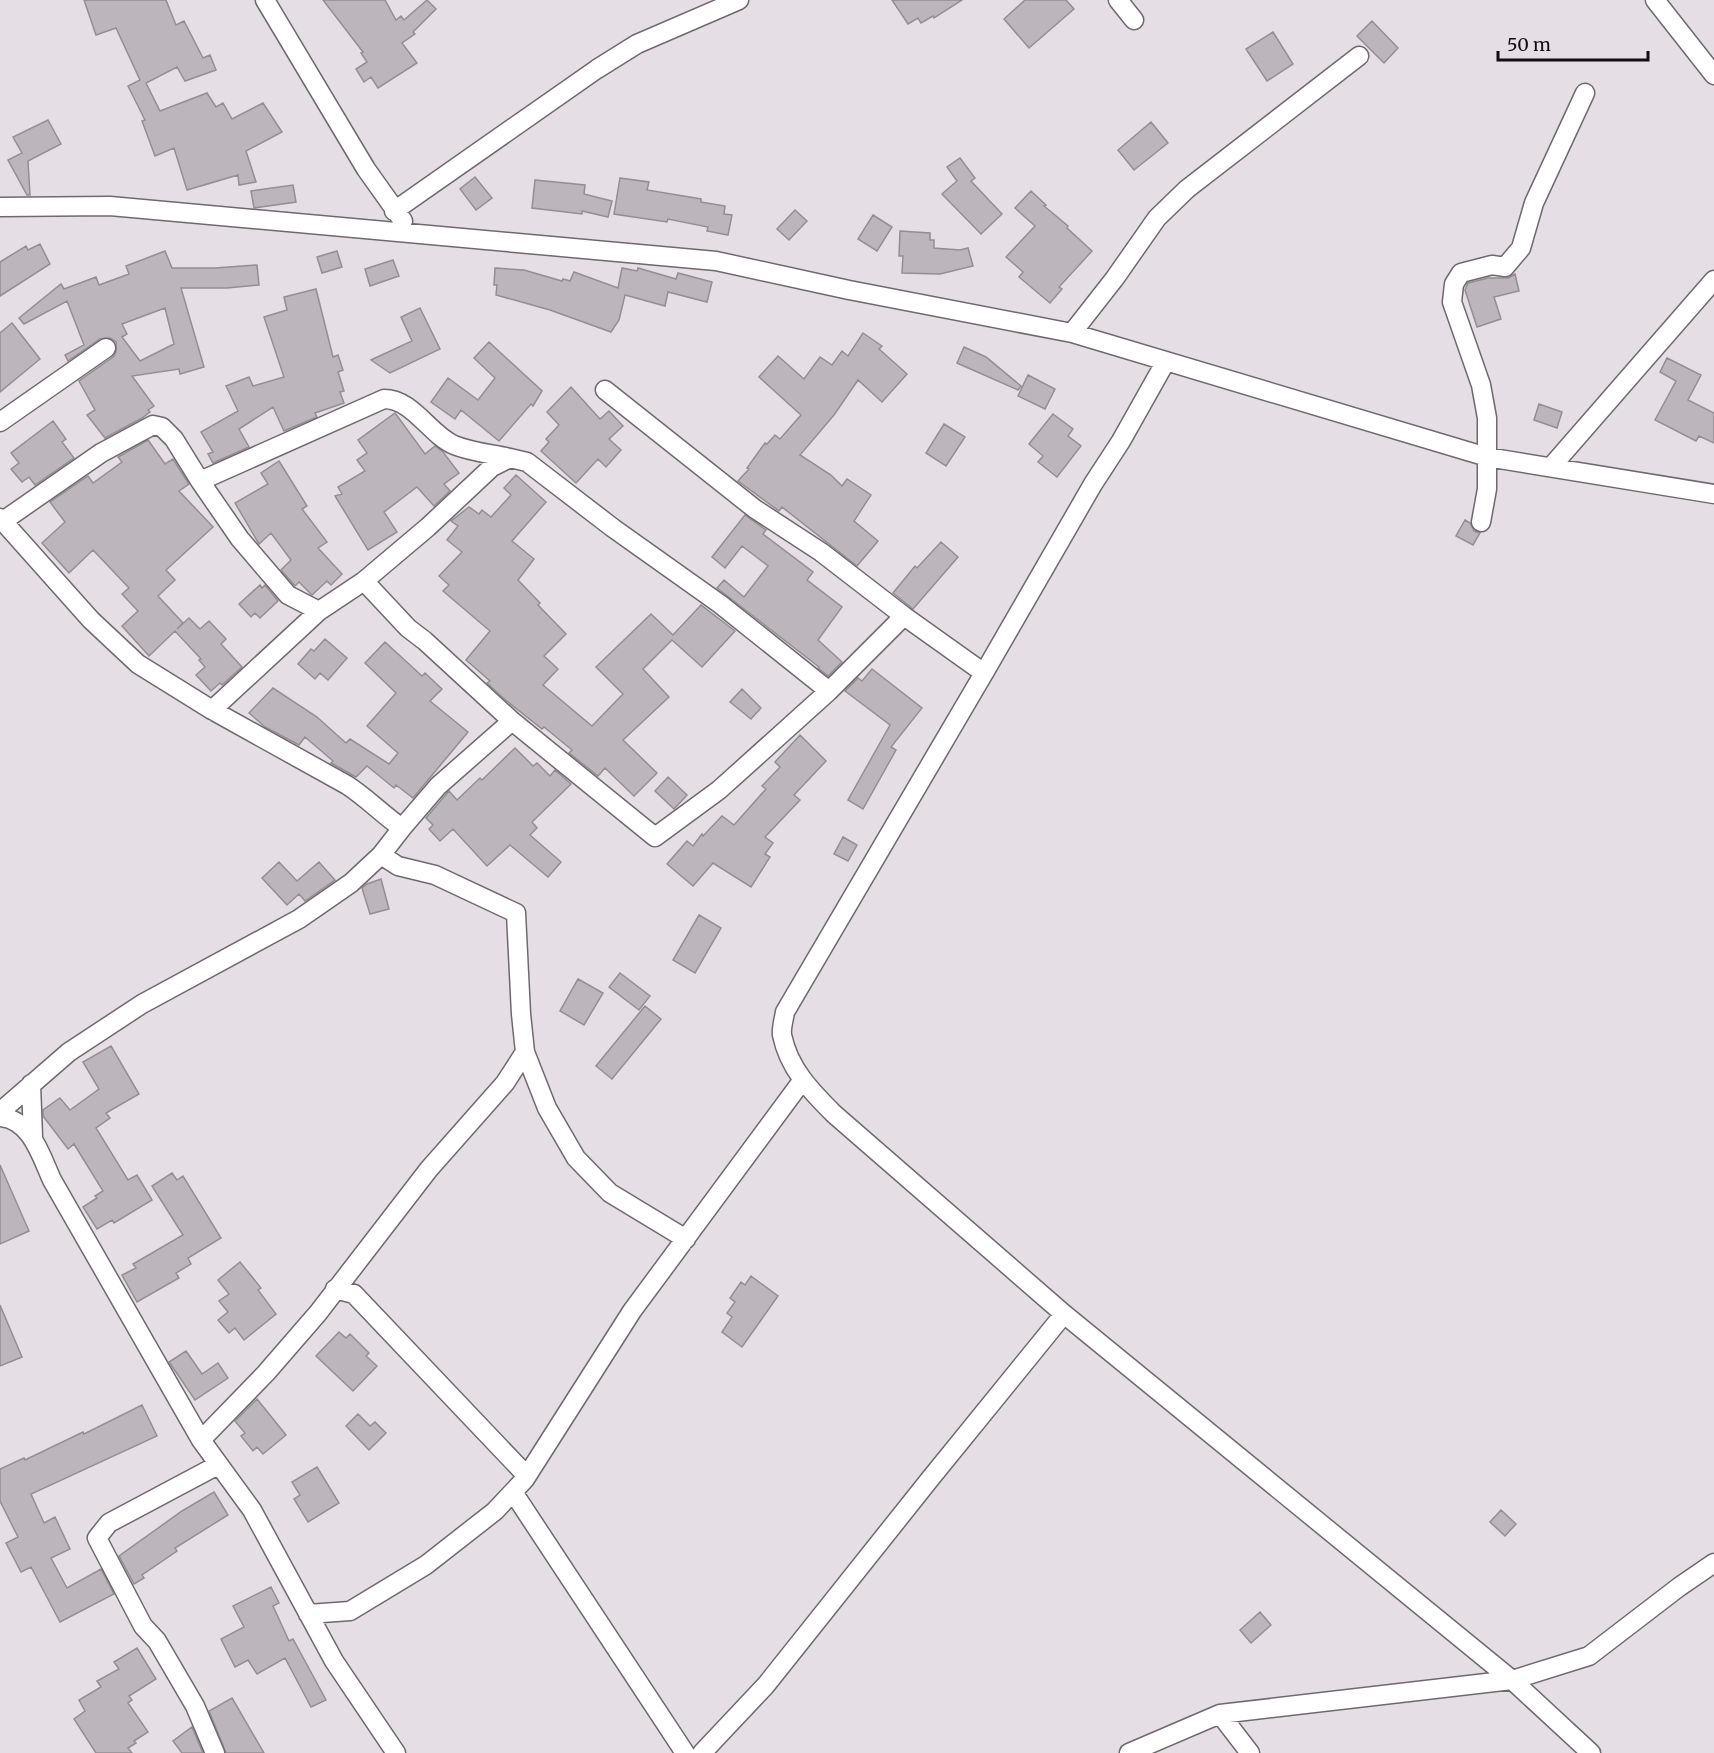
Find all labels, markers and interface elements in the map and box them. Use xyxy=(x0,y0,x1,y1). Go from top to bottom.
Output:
scale bar xyxy=(1498,24,1648,62)
text: 50 m xyxy=(1507,33,1551,56)

